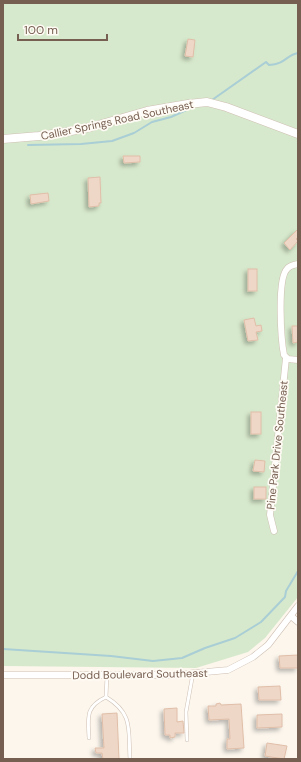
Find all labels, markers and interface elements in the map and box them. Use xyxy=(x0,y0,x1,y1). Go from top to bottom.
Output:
scale bar xyxy=(18,16,107,42)
text: 100 m xyxy=(24,22,58,38)
street label: Callier Springs Road Southeast xyxy=(39,97,195,143)
street label: Pine Park Drive Southeast xyxy=(263,380,291,510)
street label: Dodd Boulevard Southeast xyxy=(72,666,208,682)

